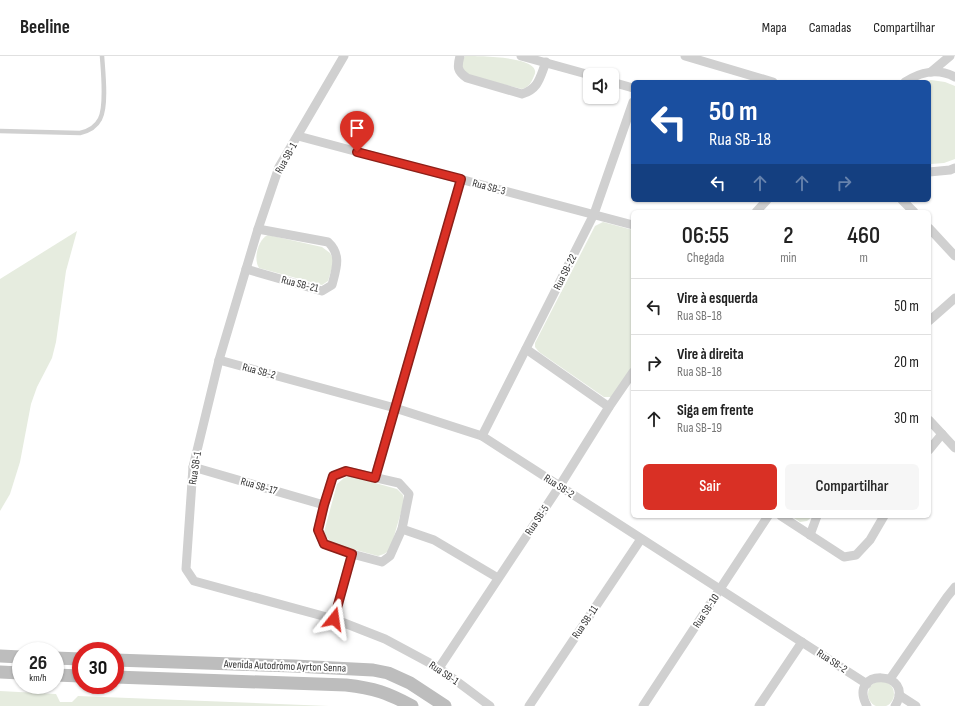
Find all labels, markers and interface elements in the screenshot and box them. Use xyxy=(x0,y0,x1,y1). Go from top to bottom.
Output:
text: Beeline xyxy=(20,16,70,39)
text: Mapa xyxy=(762,19,787,36)
text: Camadas xyxy=(809,19,851,36)
text: Compartilhar xyxy=(873,19,935,36)
map controls xyxy=(583,68,619,104)
button: sound xyxy=(583,68,619,104)
text: 50 m xyxy=(709,95,758,128)
icon: left xyxy=(643,96,695,148)
pin xyxy=(340,111,374,152)
icon: arrive xyxy=(346,117,368,139)
text: Rua SB-18 xyxy=(709,129,771,150)
street label: Rua SB-1 xyxy=(272,140,300,176)
icon: left xyxy=(707,172,729,194)
icon: ahead xyxy=(749,172,771,194)
icon: ahead xyxy=(791,172,813,194)
icon: right xyxy=(833,172,855,194)
street label: Rua SB-3 xyxy=(471,176,507,198)
text: 06:55 xyxy=(682,221,729,250)
text: 2 xyxy=(783,221,793,250)
text: 460 xyxy=(847,221,880,250)
text: Chegada xyxy=(687,250,724,266)
text: min xyxy=(780,250,796,266)
text: m xyxy=(860,250,868,266)
street label: Rua SB-22 xyxy=(550,252,580,292)
street label: Rua SB-21 xyxy=(280,273,320,295)
text: Vire à esquerda xyxy=(677,289,758,308)
icon: left xyxy=(643,296,665,318)
text: 50 m xyxy=(894,297,919,316)
text: Rua SB-18 xyxy=(677,308,722,324)
text: Vire à direita xyxy=(677,345,744,364)
icon: right xyxy=(643,352,665,374)
text: 20 m xyxy=(894,353,919,372)
street label: Rua SB-2 xyxy=(241,360,277,382)
text: Rua SB-18 xyxy=(677,364,722,380)
text: Siga em frente xyxy=(677,401,754,420)
icon: ahead xyxy=(643,408,665,430)
text: 30 m xyxy=(894,409,919,428)
text: Rua SB-19 xyxy=(677,420,722,436)
street label: Rua SB-1 xyxy=(186,450,204,485)
button: Sair xyxy=(643,464,777,510)
button: Compartilhar xyxy=(785,464,919,510)
street label: Rua SB-2 xyxy=(541,471,577,501)
street label: Rua SB-17 xyxy=(239,475,279,498)
street label: Rua SB-5 xyxy=(522,502,552,538)
street label: Rua SB-10 xyxy=(690,591,722,631)
position arrow xyxy=(313,598,355,640)
street label: Rua SB-11 xyxy=(569,603,601,641)
speed limit sign: 30 xyxy=(72,642,124,694)
street label: Rua SB-2 xyxy=(814,646,850,676)
text: 26 xyxy=(29,651,47,675)
street label: Avenida Autodrómo Ayrton Senna xyxy=(223,657,346,675)
street label: Rua SB-1 xyxy=(427,658,462,688)
text: km/h xyxy=(29,672,47,684)

